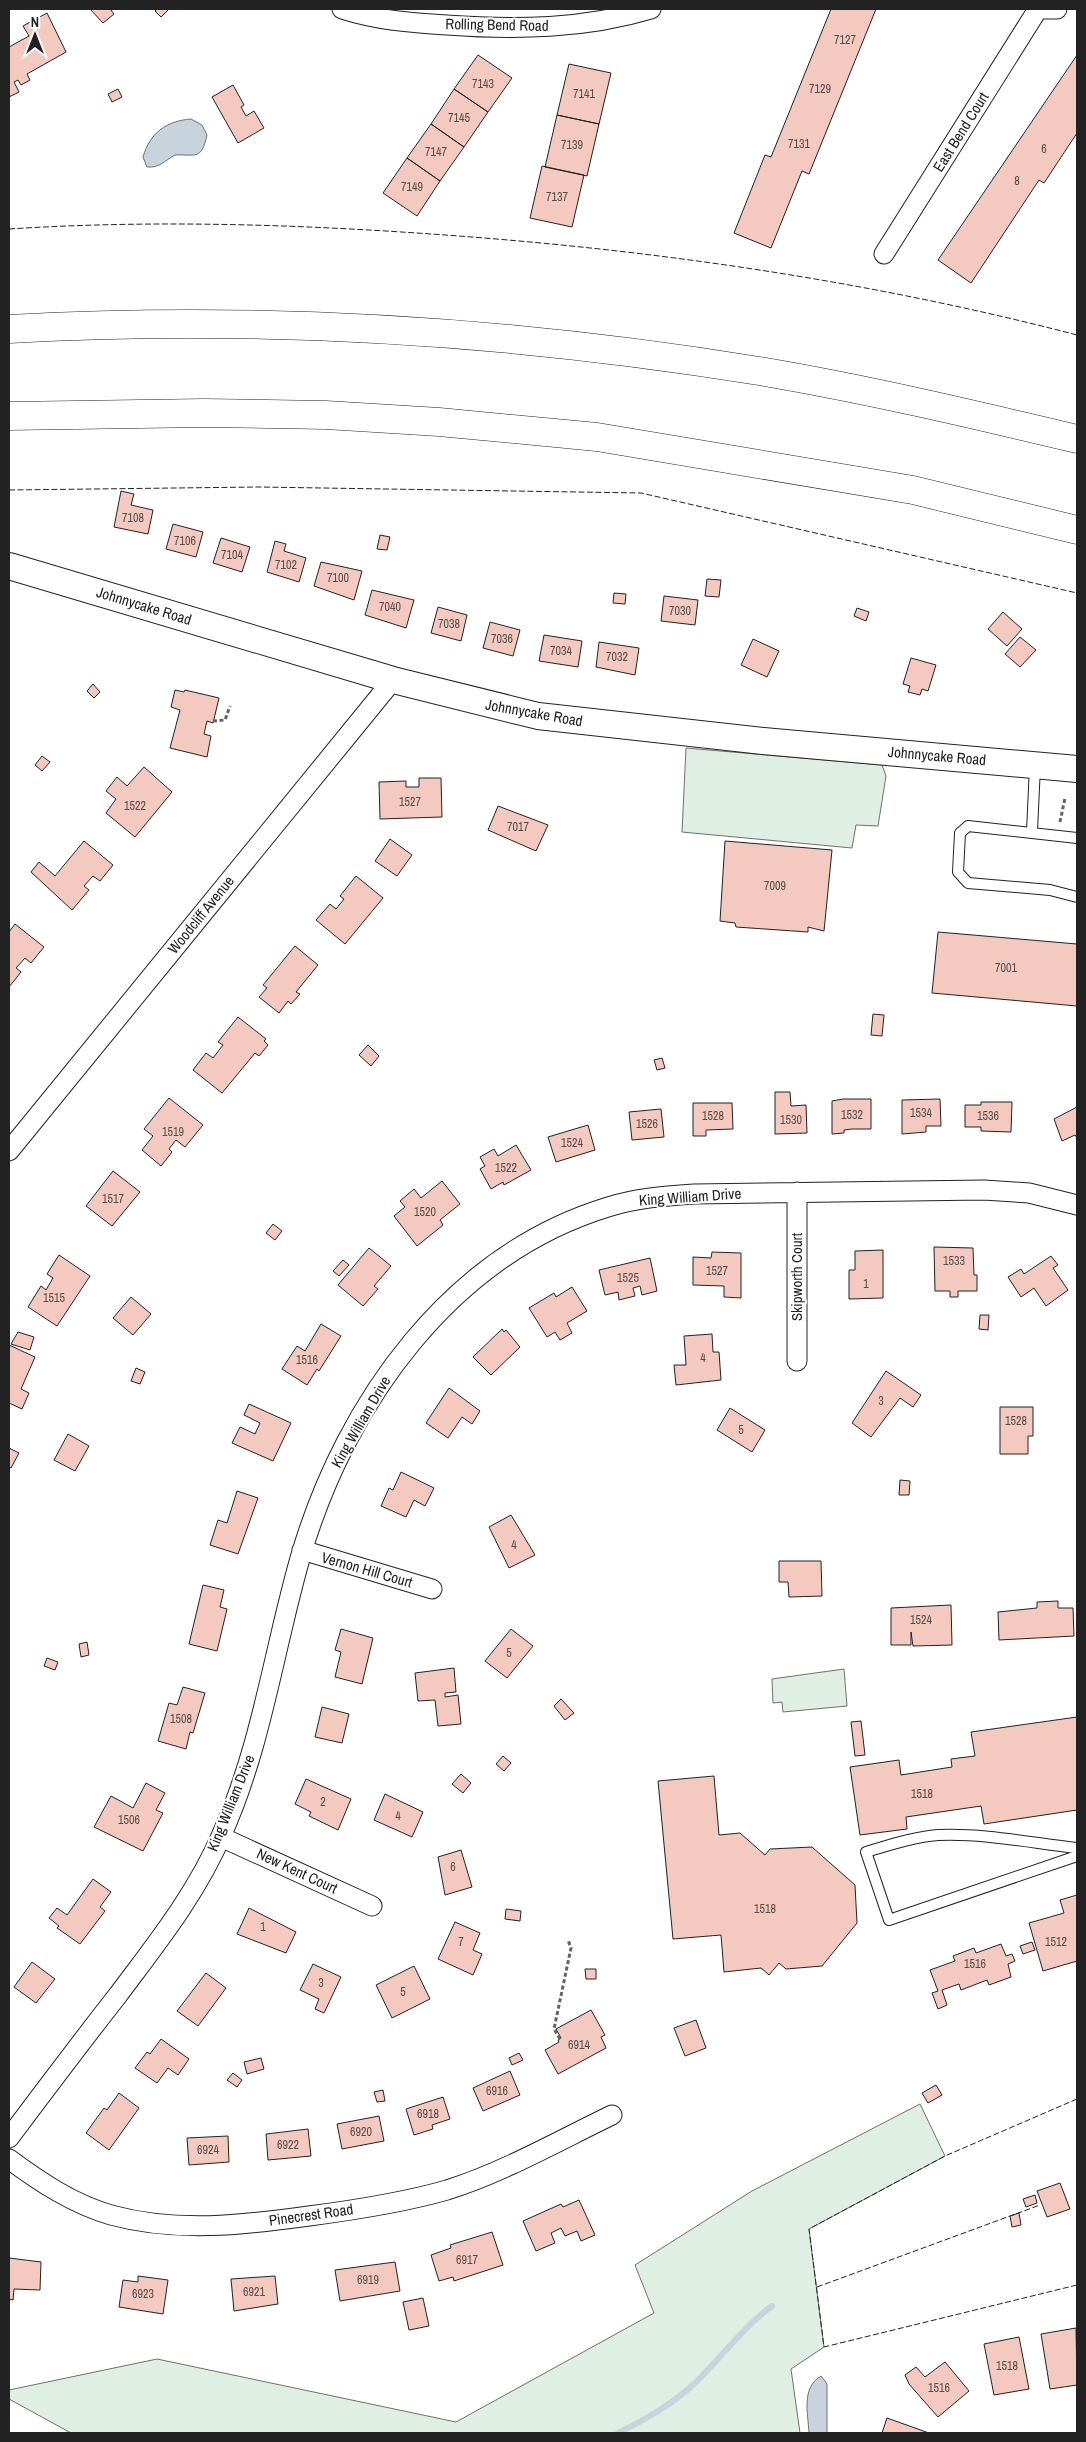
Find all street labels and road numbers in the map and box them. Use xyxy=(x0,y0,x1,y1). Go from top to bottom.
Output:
street label: Rolling Bend Road xyxy=(445,13,549,36)
street label: East Bend Court xyxy=(928,87,994,176)
street label: Johnnycake Road xyxy=(94,581,194,630)
street label: Johnnycake Road xyxy=(484,694,584,731)
street label: Johnnycake Road xyxy=(887,741,987,770)
street label: Woodcliff Avenue xyxy=(163,871,239,958)
street label: King William Drive xyxy=(638,1182,742,1211)
street label: Skipworth Court xyxy=(786,1232,807,1321)
street label: King William Drive xyxy=(326,1372,395,1471)
street label: Vernon Hill Court xyxy=(319,1547,416,1593)
street label: King William Drive xyxy=(202,1751,260,1854)
street label: New Kent Court xyxy=(253,1843,342,1899)
street label: Pinecrest Road xyxy=(267,2198,354,2231)

